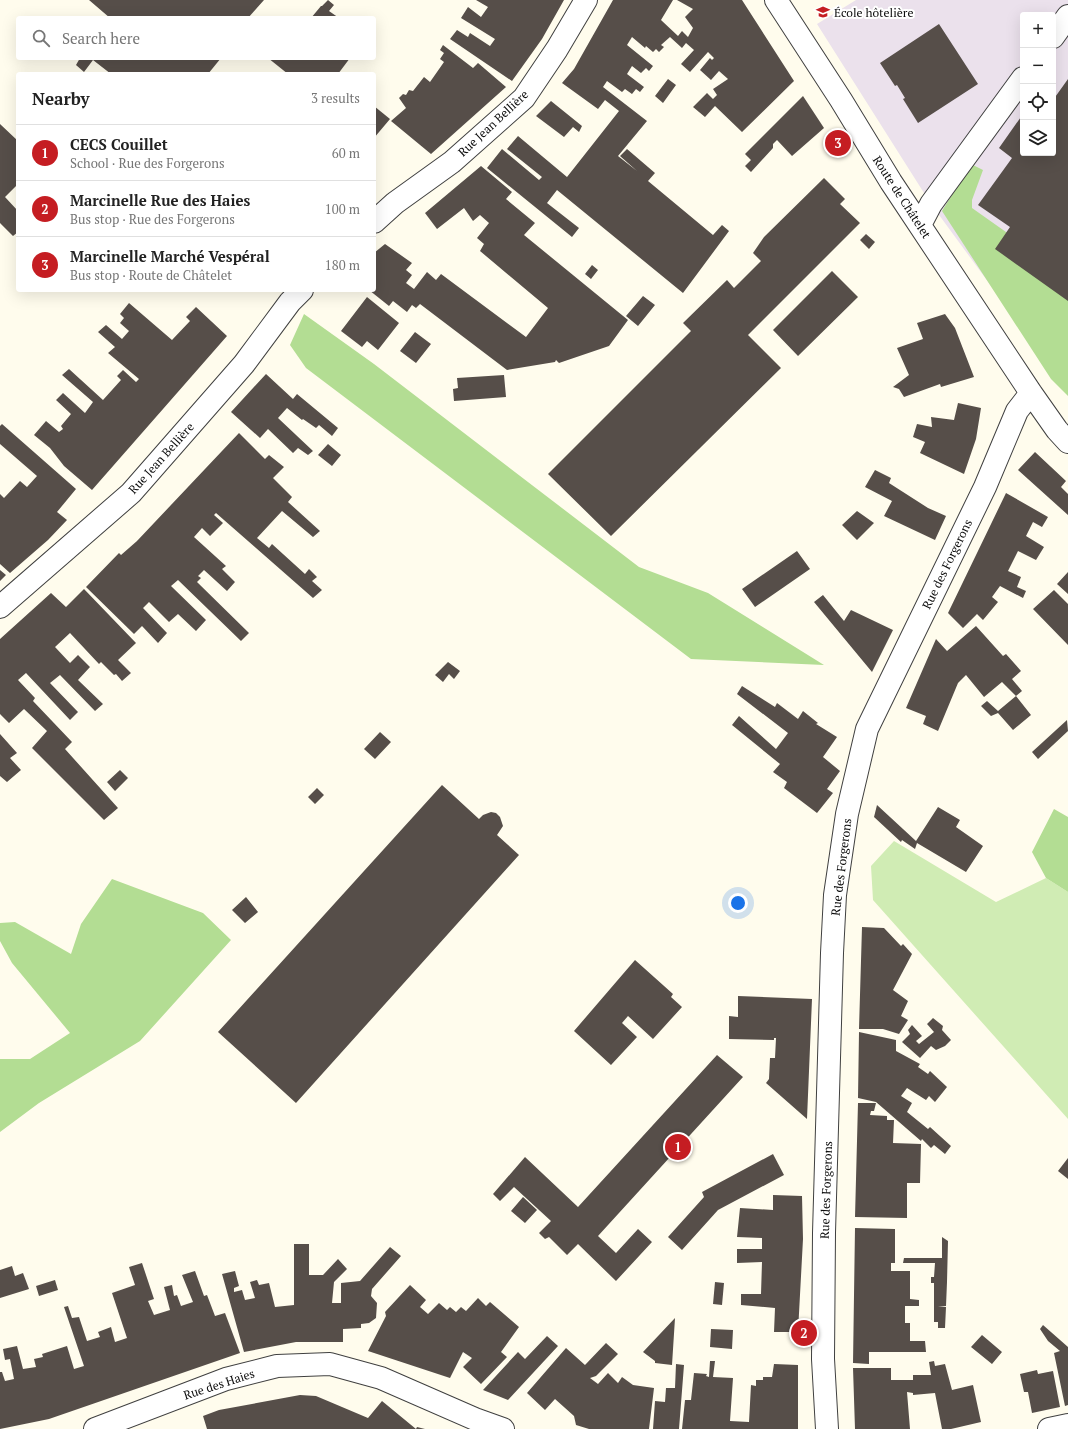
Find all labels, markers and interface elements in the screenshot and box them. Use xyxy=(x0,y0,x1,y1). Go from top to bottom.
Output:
school or university icon: École hôtelière xyxy=(815,4,831,20)
place label: École hôtelière xyxy=(834,5,914,20)
map controls xyxy=(1020,12,1056,156)
button: + xyxy=(1020,12,1056,48)
search box xyxy=(16,16,376,60)
icon: search xyxy=(30,27,52,49)
text: Search here xyxy=(62,28,140,48)
button: − xyxy=(1020,48,1056,84)
button: locate xyxy=(1020,84,1056,120)
text: Nearby xyxy=(32,87,90,110)
street label: Rue Jean Bellière xyxy=(455,87,531,159)
text: 3 results xyxy=(311,89,360,107)
button: layers xyxy=(1020,120,1056,156)
pin: 3 xyxy=(825,128,851,158)
text: CECS Couillet xyxy=(70,134,168,154)
text: 1 xyxy=(41,144,49,162)
text: 60 m xyxy=(332,144,360,162)
street label: Route de Châtelet xyxy=(870,153,935,242)
text: School · Rue des Forgerons xyxy=(70,154,225,172)
text: Marcinelle Rue des Haies xyxy=(70,190,250,210)
text: 2 xyxy=(41,200,49,218)
text: 100 m xyxy=(325,200,360,218)
text: Bus stop · Rue des Forgerons xyxy=(70,210,235,228)
text: Marcinelle Marché Vespéral xyxy=(70,246,270,266)
text: 3 xyxy=(41,256,49,274)
text: 180 m xyxy=(325,256,360,274)
text: Bus stop · Route de Châtelet xyxy=(70,266,232,284)
street label: Rue Jean Bellière xyxy=(125,419,197,497)
street label: Rue des Forgerons xyxy=(919,517,975,611)
street label: Rue des Forgerons xyxy=(828,817,854,917)
your location xyxy=(728,893,748,913)
pin: 1 xyxy=(665,1132,691,1162)
street label: Rue des Forgerons xyxy=(817,1141,835,1239)
pin: 2 xyxy=(791,1318,817,1348)
street label: Rue des Haies xyxy=(182,1365,256,1403)

